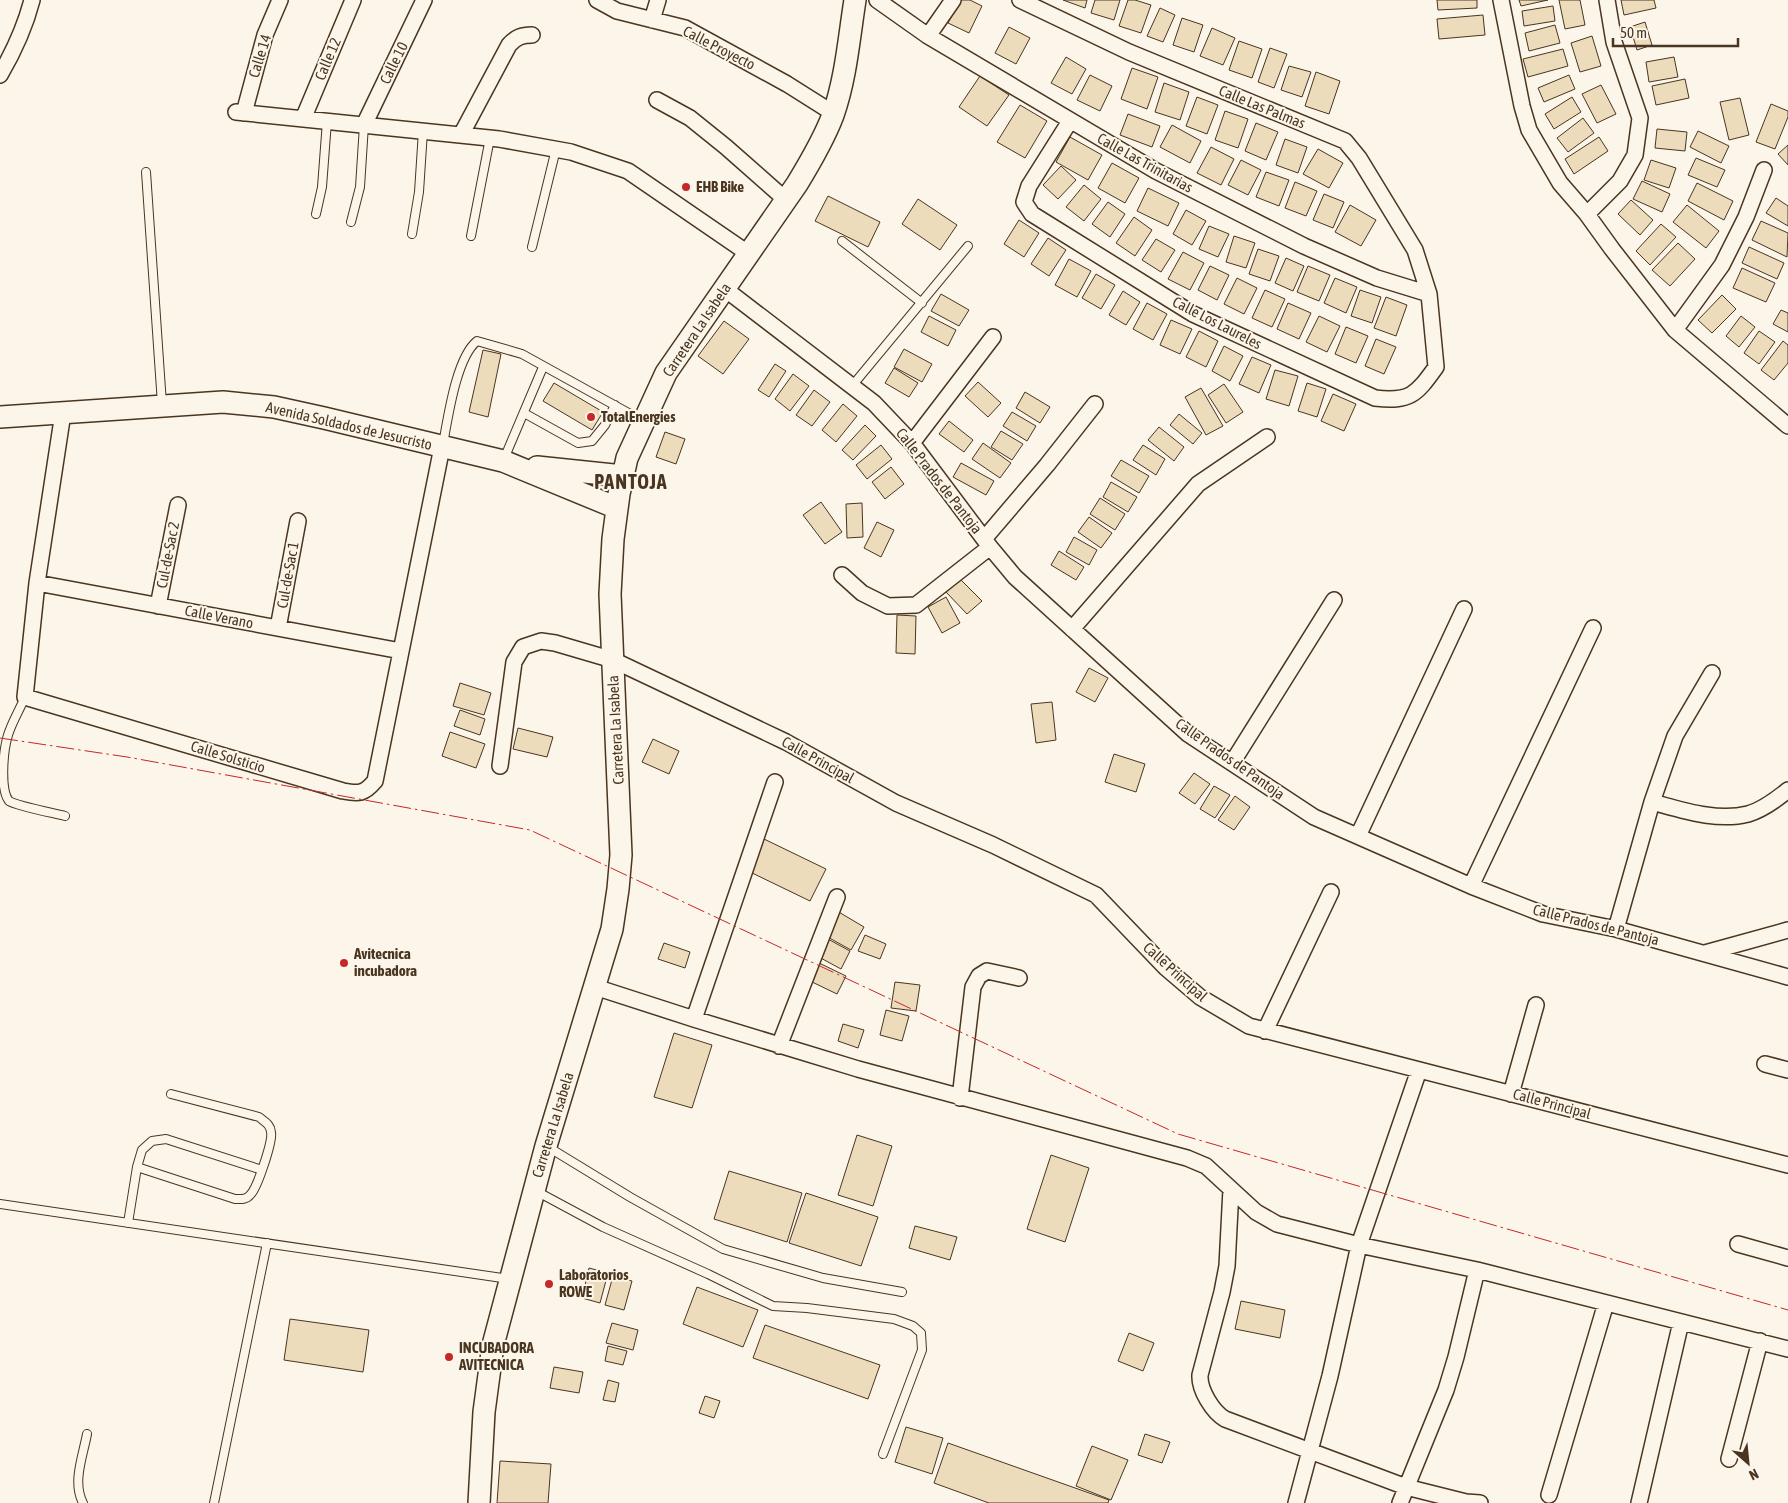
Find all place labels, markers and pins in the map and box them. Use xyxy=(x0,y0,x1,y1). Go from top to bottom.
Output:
place label: EHB Bike xyxy=(696,178,744,195)
marker: EHB Bike xyxy=(680,181,692,193)
place label: TotalEnergies xyxy=(601,408,676,425)
marker: TotalEnergies xyxy=(585,411,597,423)
place label: Avitecnica incubadora xyxy=(353,945,417,979)
marker: Avitecnica incubadora xyxy=(338,957,350,969)
place label: Laboratorios ROWE xyxy=(559,1266,629,1300)
marker: Laboratorios ROWE xyxy=(543,1278,555,1290)
place label: INCUBADORA AVITECNICA xyxy=(458,1339,534,1373)
marker: INCUBADORA AVITECNICA xyxy=(443,1351,455,1363)

